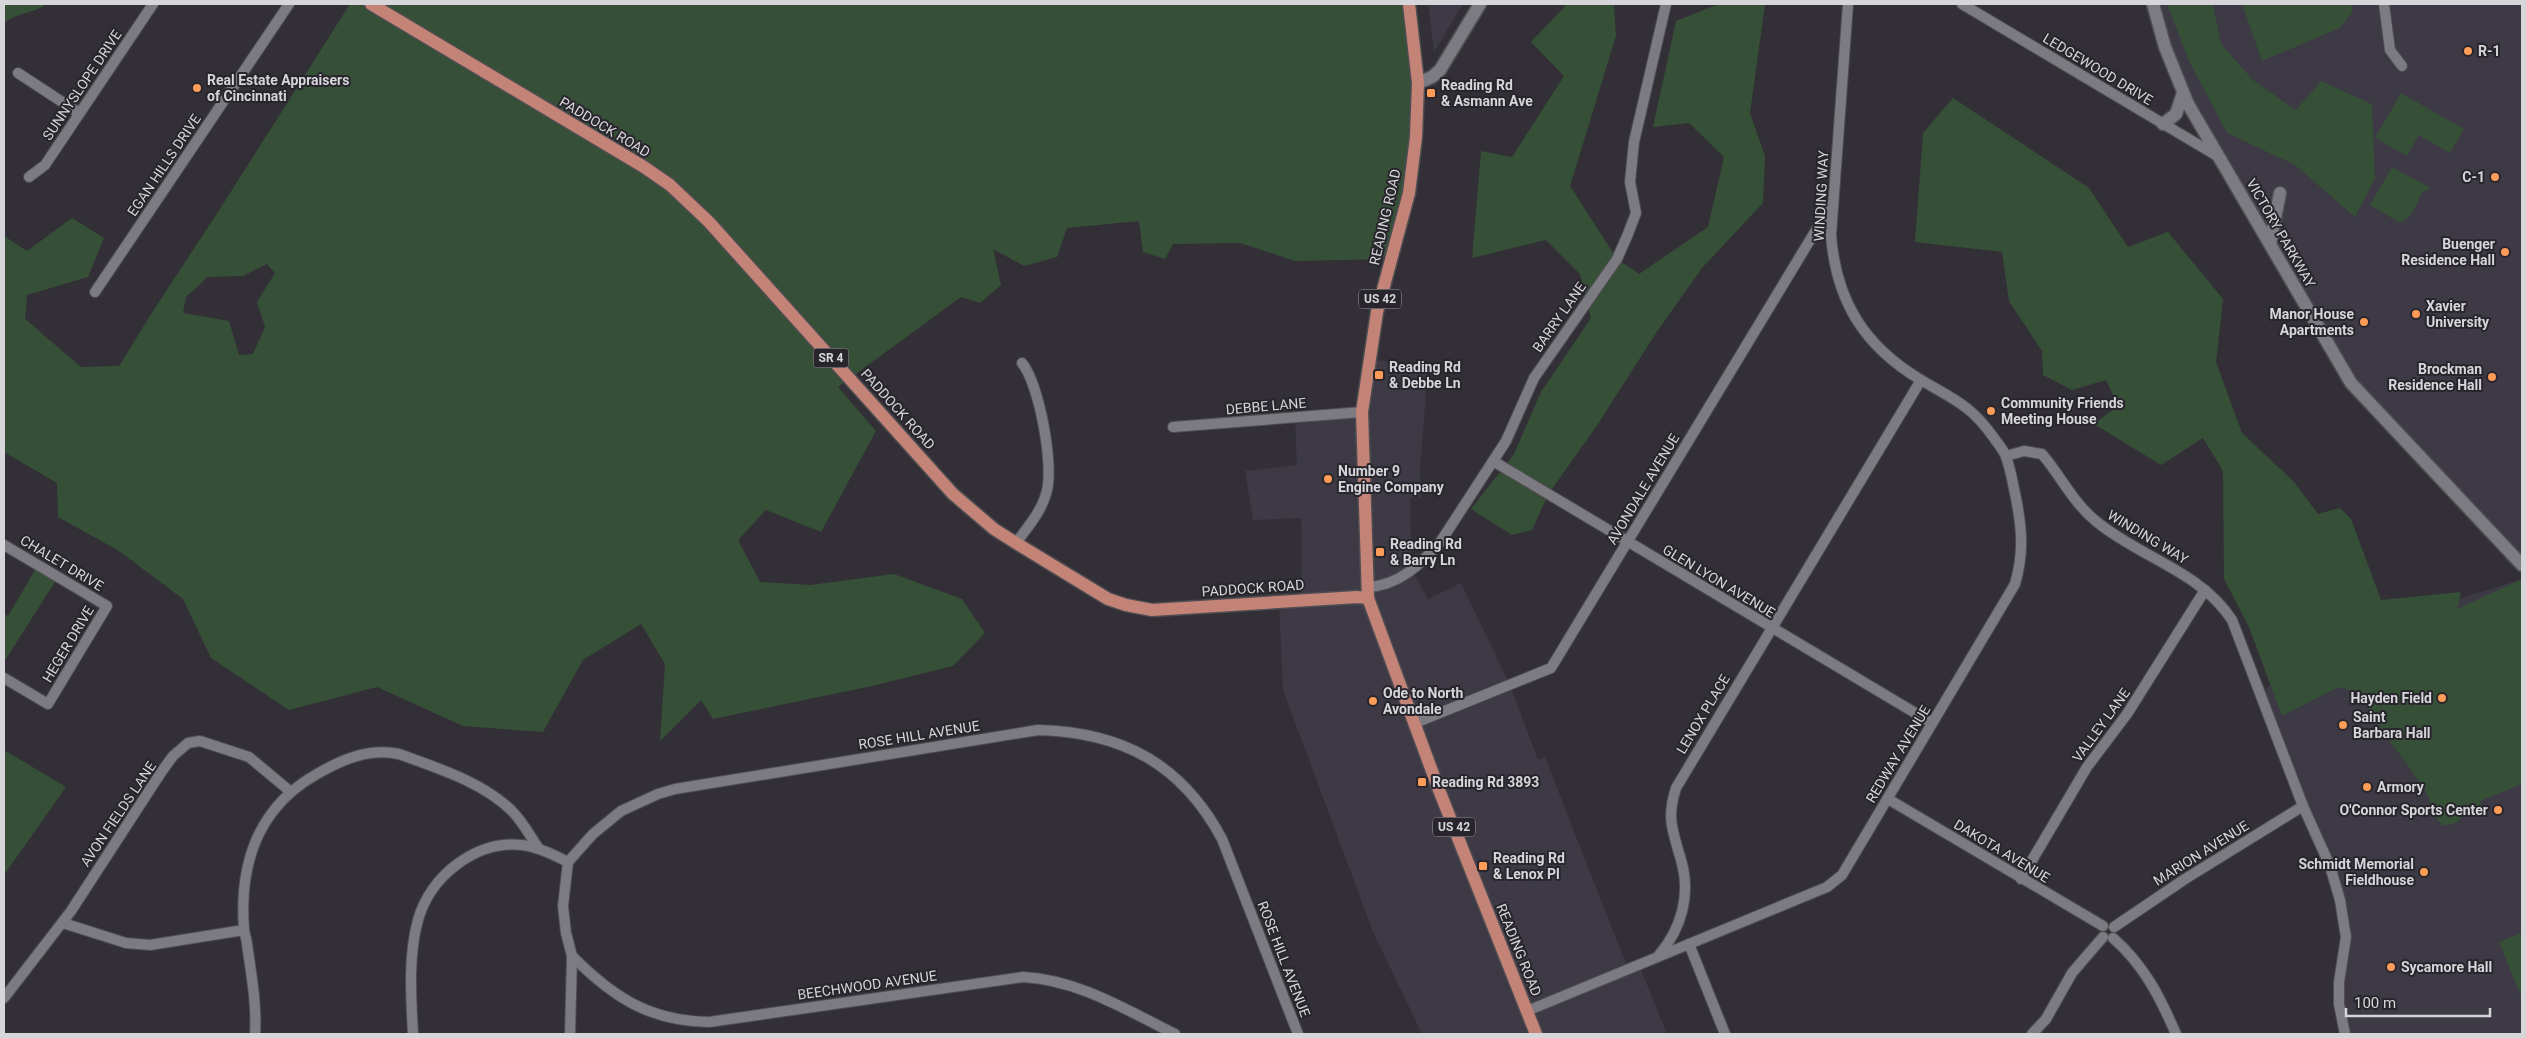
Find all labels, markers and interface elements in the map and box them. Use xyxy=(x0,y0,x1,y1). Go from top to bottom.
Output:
street label: SUNNYSLOPE DRIVE xyxy=(39,27,125,143)
street label: LEDGEWOOD DRIVE xyxy=(2040,30,2156,108)
place label: R-1 xyxy=(2478,43,2501,59)
marker: R-1 xyxy=(2462,45,2474,57)
place label: Real Estate Appraisers of Cincinnati xyxy=(207,72,349,104)
place label: Reading Rd & Asmann Ave xyxy=(1441,77,1533,109)
marker: Real Estate Appraisers of Cincinnati xyxy=(191,82,203,94)
marker: Reading Rd & Asmann Ave xyxy=(1425,87,1437,99)
street label: PADDOCK ROAD xyxy=(557,94,653,160)
street label: EGAN HILLS DRIVE xyxy=(124,111,204,219)
street label: WINDING WAY xyxy=(1811,149,1831,242)
street label: READING ROAD xyxy=(1366,167,1404,267)
place label: C-1 xyxy=(2462,169,2485,185)
marker: C-1 xyxy=(2489,171,2501,183)
street label: VICTORY PARKWAY xyxy=(2243,176,2319,291)
place label: Buenger Residence Hall xyxy=(2401,236,2495,268)
marker: Buenger Residence Hall xyxy=(2499,246,2511,258)
street label: BARRY LANE xyxy=(1529,279,1589,355)
road number: US 42 xyxy=(1359,290,1401,308)
place label: Xavier University xyxy=(2426,298,2490,330)
place label: Manor House Apartments xyxy=(2270,306,2354,338)
marker: Xavier University xyxy=(2410,308,2422,320)
marker: Manor House Apartments xyxy=(2358,316,2370,328)
road number: SR 4 xyxy=(814,348,848,368)
place label: Reading Rd & Debbe Ln xyxy=(1389,359,1461,391)
place label: Brockman Residence Hall xyxy=(2388,361,2482,393)
street label: PADDOCK ROAD xyxy=(858,365,938,453)
marker: Reading Rd & Debbe Ln xyxy=(1373,369,1385,381)
marker: Brockman Residence Hall xyxy=(2486,371,2498,383)
street label: DEBBE LANE xyxy=(1225,395,1307,417)
place label: Community Friends Meeting House xyxy=(2001,395,2124,427)
marker: Community Friends Meeting House xyxy=(1985,405,1997,417)
street label: AVONDALE AVENUE xyxy=(1604,431,1682,547)
place label: Number 9 Engine Company xyxy=(1338,463,1445,495)
marker: Number 9 Engine Company xyxy=(1322,473,1334,485)
street label: WINDING WAY xyxy=(2105,507,2192,568)
street label: CHALET DRIVE xyxy=(18,532,106,594)
place label: Reading Rd & Barry Ln xyxy=(1390,536,1462,568)
street label: GLEN LYON AVENUE xyxy=(1660,541,1778,621)
marker: Reading Rd & Barry Ln xyxy=(1374,546,1386,558)
street label: PADDOCK ROAD xyxy=(1201,576,1305,600)
street label: HEGER DRIVE xyxy=(39,603,97,685)
street label: LENOX PLACE xyxy=(1673,671,1733,757)
place label: Ode to North Avondale xyxy=(1383,685,1463,717)
street label: VALLEY LANE xyxy=(2069,685,2133,765)
place label: Hayden Field xyxy=(2350,690,2432,706)
marker: Hayden Field xyxy=(2436,692,2448,704)
marker: Ode to North Avondale xyxy=(1367,695,1379,707)
street label: REDWAY AVENUE xyxy=(1863,702,1933,806)
place label: Saint Barbara Hall xyxy=(2353,709,2431,741)
street label: ROSE HILL AVENUE xyxy=(857,717,981,753)
marker: Saint Barbara Hall xyxy=(2337,719,2349,731)
street label: AVON FIELDS LANE xyxy=(77,758,159,870)
place label: Reading Rd 3893 xyxy=(1432,774,1539,790)
marker: Reading Rd 3893 xyxy=(1416,776,1428,788)
place label: Armory xyxy=(2377,779,2425,795)
marker: Armory xyxy=(2361,781,2373,793)
place label: O'Connor Sports Center xyxy=(2340,802,2488,818)
marker: O'Connor Sports Center xyxy=(2492,804,2504,816)
street label: DAKOTA AVENUE xyxy=(1951,816,2053,886)
street label: MARION AVENUE xyxy=(2150,817,2252,889)
road number: US 42 xyxy=(1433,818,1475,836)
place label: Reading Rd & Lenox Pl xyxy=(1493,850,1565,882)
place label: Schmidt Memorial Fieldhouse xyxy=(2298,856,2414,888)
marker: Reading Rd & Lenox Pl xyxy=(1477,860,1489,872)
marker: Schmidt Memorial Fieldhouse xyxy=(2418,866,2430,878)
street label: ROSE HILL AVENUE xyxy=(1255,899,1313,1019)
street label: READING ROAD xyxy=(1493,901,1545,999)
place label: Sycamore Hall xyxy=(2401,959,2492,975)
marker: Sycamore Hall xyxy=(2385,961,2397,973)
street label: BEECHWOOD AVENUE xyxy=(796,967,938,1003)
scale bar xyxy=(2346,986,2490,1018)
text: 100 m xyxy=(2354,994,2396,1012)

